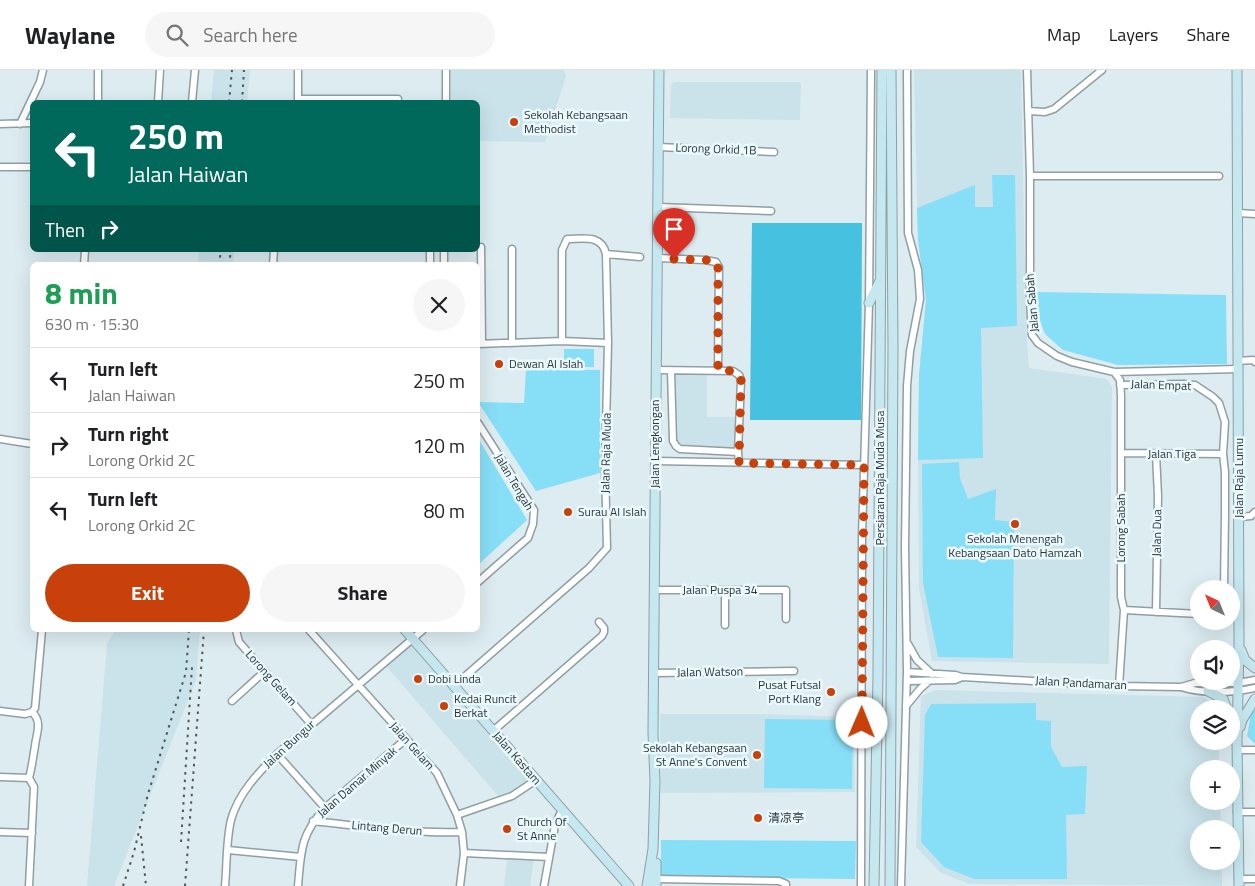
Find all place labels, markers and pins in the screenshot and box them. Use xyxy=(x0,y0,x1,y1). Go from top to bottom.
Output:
place label: Sekolah Kebangsaan Methodist xyxy=(524,105,628,138)
marker: Sekolah Kebangsaan Methodist xyxy=(508,116,520,128)
pin xyxy=(653,208,695,259)
place label: Dewan Al Islah xyxy=(509,354,583,373)
marker: Dewan Al Islah xyxy=(493,358,505,370)
place label: Surau Al Islah xyxy=(578,502,646,521)
marker: Surau Al Islah xyxy=(562,506,574,518)
marker: Sekolah Menengah Kebangsaan Dato Hamzah xyxy=(1009,518,1021,530)
place label: Sekolah Menengah Kebangsaan Dato Hamzah xyxy=(948,529,1082,562)
place label: Dobi Linda xyxy=(428,669,481,688)
marker: Dobi Linda xyxy=(412,673,424,685)
place label: Pusat Futsal Port Klang xyxy=(758,675,821,708)
marker: Pusat Futsal Port Klang xyxy=(825,686,837,698)
place label: Kedai Runcit Berkat xyxy=(454,689,517,722)
marker: Kedai Runcit Berkat xyxy=(438,700,450,712)
place label: Sekolah Kebangsaan St Anne's Convent xyxy=(643,738,748,771)
marker: Sekolah Kebangsaan St Anne's Convent xyxy=(751,749,763,761)
place label: 清凉亭 xyxy=(768,808,804,827)
place label: Church Of St Anne xyxy=(517,812,567,845)
marker: 清凉亭 xyxy=(752,812,764,824)
marker: Church Of St Anne xyxy=(501,823,513,835)

